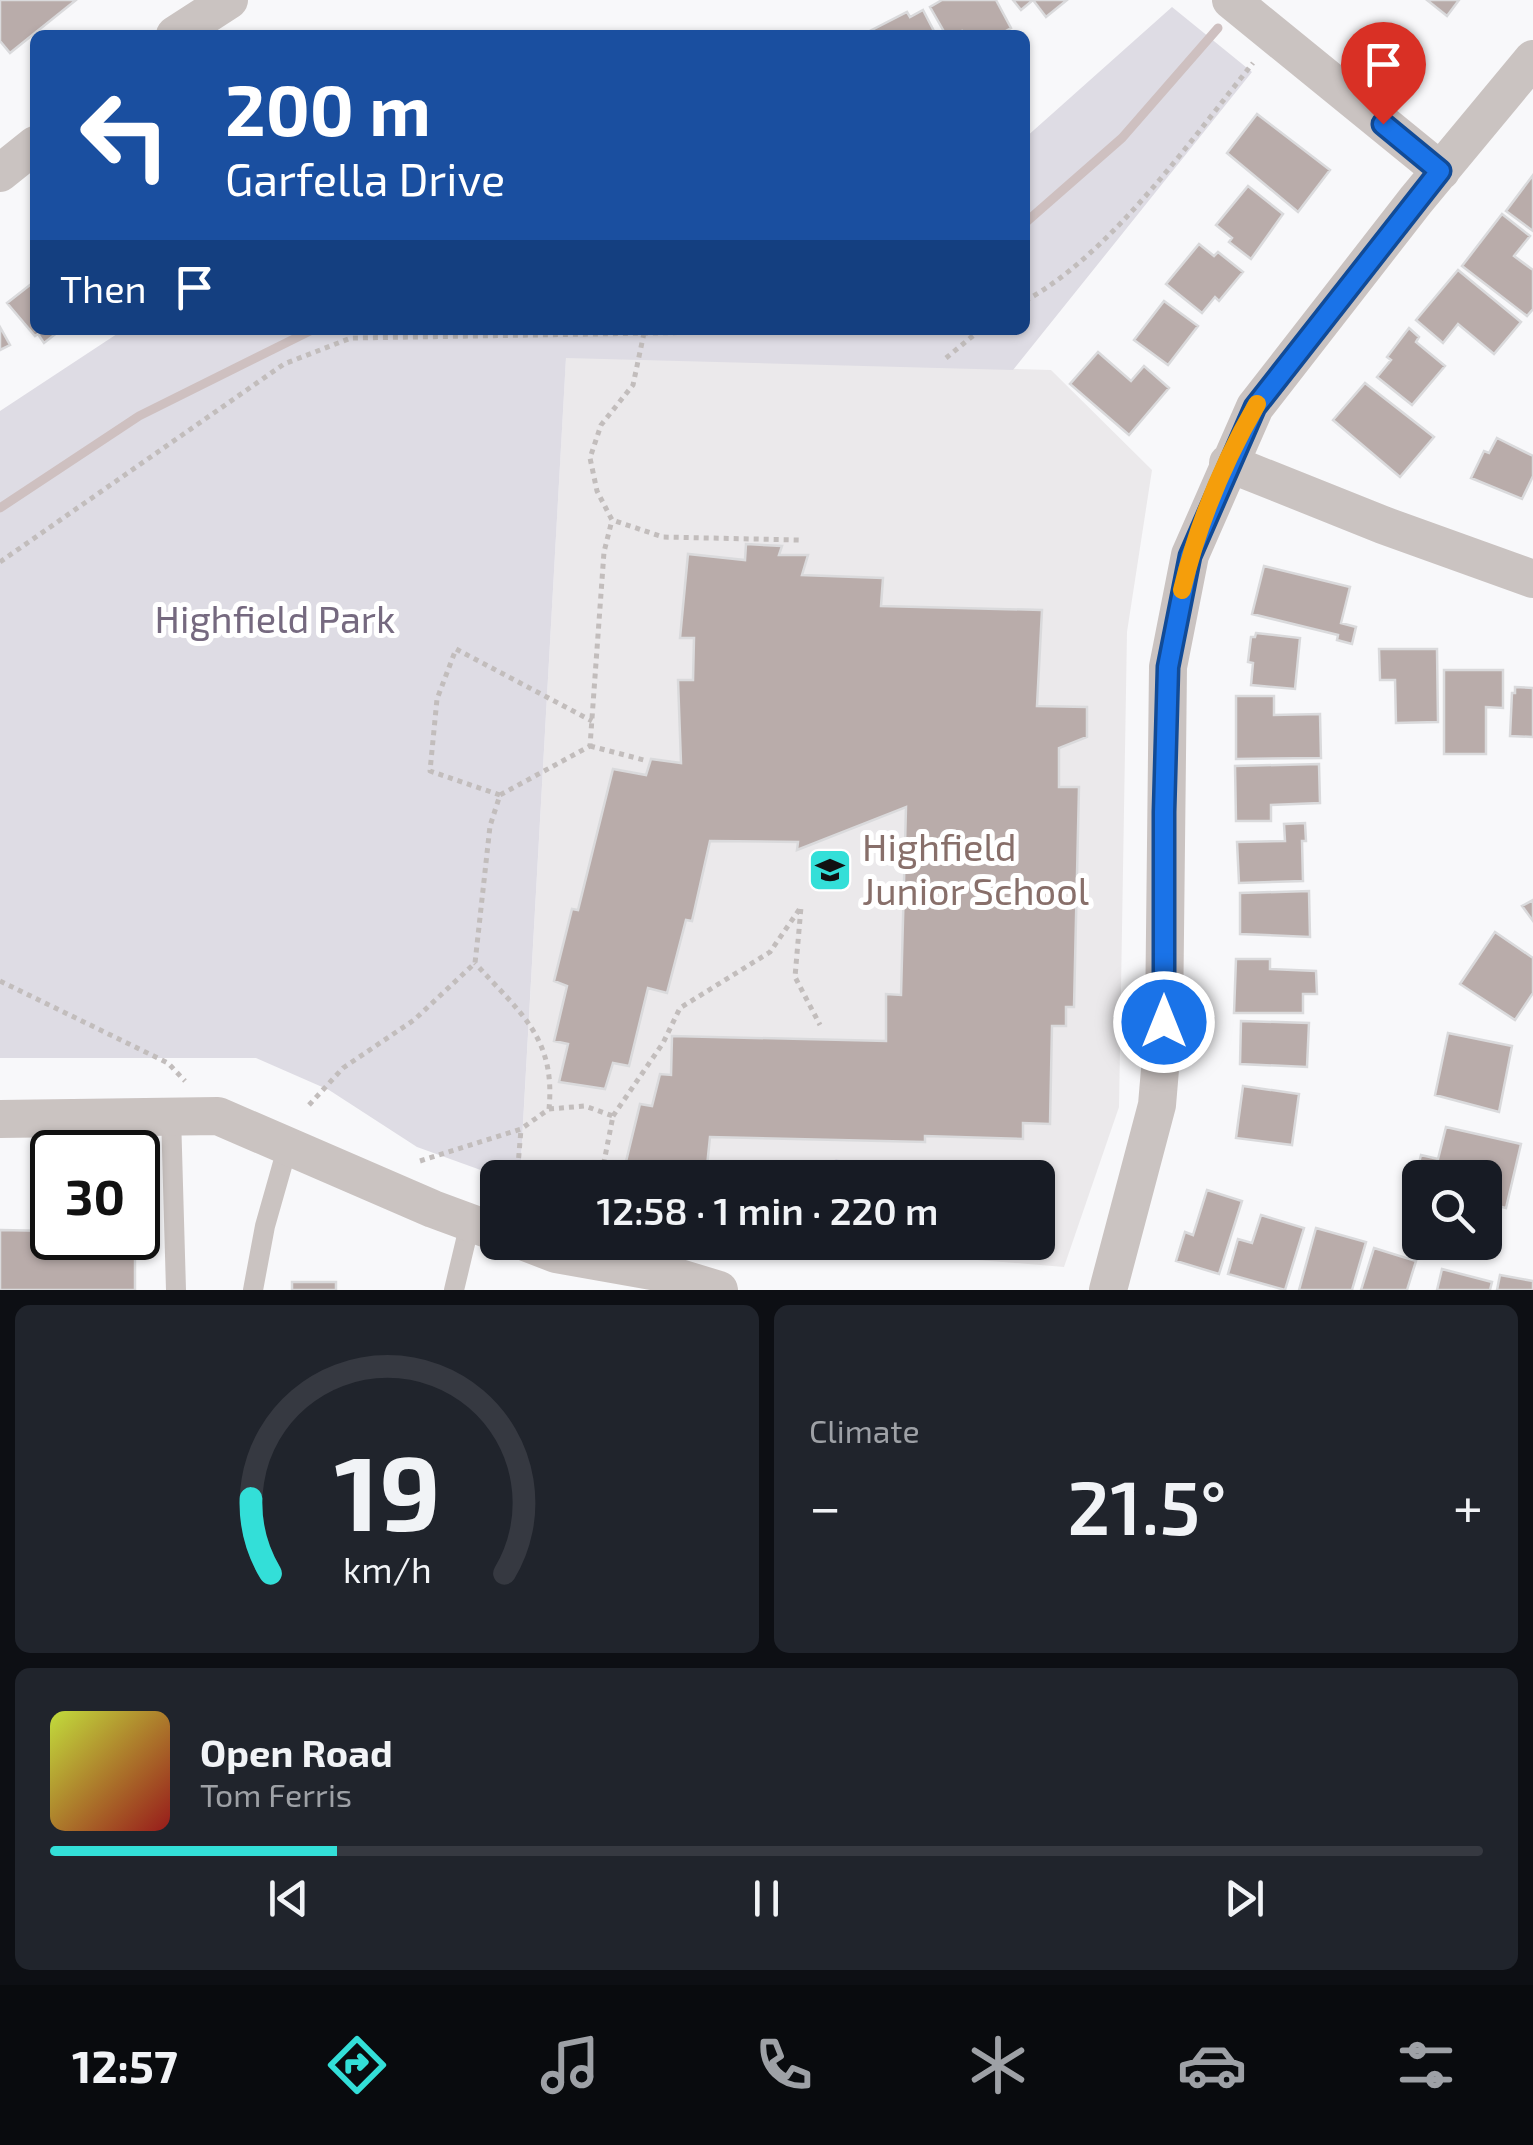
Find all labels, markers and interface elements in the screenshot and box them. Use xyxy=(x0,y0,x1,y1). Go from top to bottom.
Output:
pin xyxy=(1341,22,1426,125)
icon: arrive xyxy=(1356,37,1411,92)
text: 200 m xyxy=(225,66,431,150)
icon: left xyxy=(60,70,190,200)
text: Garfella Drive xyxy=(225,151,505,205)
icon: arrive xyxy=(167,260,222,315)
text: Then xyxy=(60,265,147,311)
park label: Highfield Park xyxy=(155,595,395,641)
place label: Highfield Junior School xyxy=(862,823,1089,913)
school or university icon: Highfield Junior School xyxy=(807,847,853,893)
position arrow xyxy=(1112,970,1216,1074)
speed limit sign: 30 xyxy=(30,1130,160,1260)
map controls xyxy=(1402,1160,1502,1260)
button: search xyxy=(1402,1160,1502,1260)
text: 12:58 · 1 min · 220 m xyxy=(596,1187,939,1233)
text: Climate xyxy=(809,1411,920,1449)
text: 19 xyxy=(334,1427,440,1552)
text: 21.5° xyxy=(1067,1460,1227,1550)
text: − xyxy=(809,1472,841,1538)
text: + xyxy=(1453,1472,1483,1538)
text: km/h xyxy=(343,1547,431,1590)
text: Open Road xyxy=(200,1729,393,1775)
text: Tom Ferris xyxy=(200,1775,352,1813)
icon: previous xyxy=(261,1871,316,1926)
icon: pause xyxy=(739,1871,794,1926)
icon: next xyxy=(1217,1871,1272,1926)
icon: directions xyxy=(322,2030,392,2100)
icon: music xyxy=(535,2030,605,2100)
icon: phone xyxy=(749,2030,819,2100)
icon: climate xyxy=(963,2030,1033,2100)
icon: car xyxy=(1177,2030,1247,2100)
icon: filters xyxy=(1391,2030,1461,2100)
text: 12:57 xyxy=(72,2038,178,2092)

